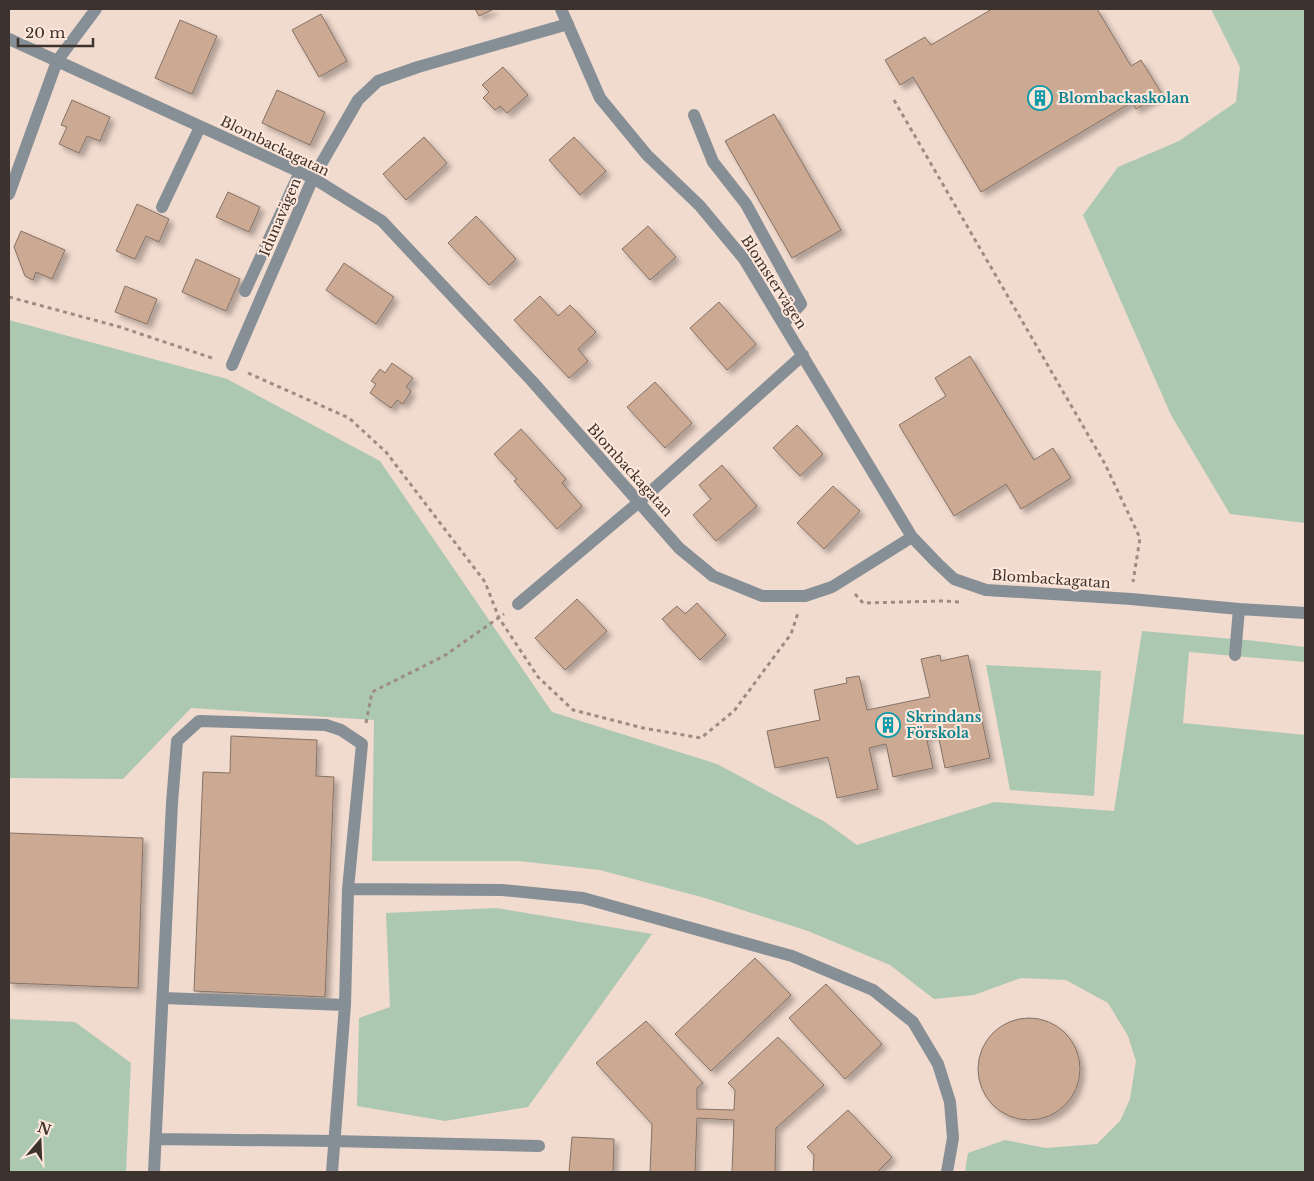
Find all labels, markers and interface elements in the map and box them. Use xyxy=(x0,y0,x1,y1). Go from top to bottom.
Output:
scale bar xyxy=(18,15,92,47)
text: 20 m xyxy=(25,23,65,42)
building icon: Blombackaskolan xyxy=(1027,85,1053,111)
place label: Blombackaskolan xyxy=(1058,89,1189,107)
street label: Blombackagatan xyxy=(218,112,333,180)
street label: Idunavägen xyxy=(255,175,305,259)
street label: Blomstervägen xyxy=(737,232,811,332)
street label: Blombackagatan xyxy=(583,420,677,521)
street label: Blombackagatan xyxy=(991,566,1111,592)
place label: Skrindans Förskola xyxy=(906,708,982,742)
building icon: Skrindans Förskola xyxy=(875,712,901,738)
north arrow xyxy=(15,1116,65,1166)
text: N xyxy=(35,1118,53,1139)

